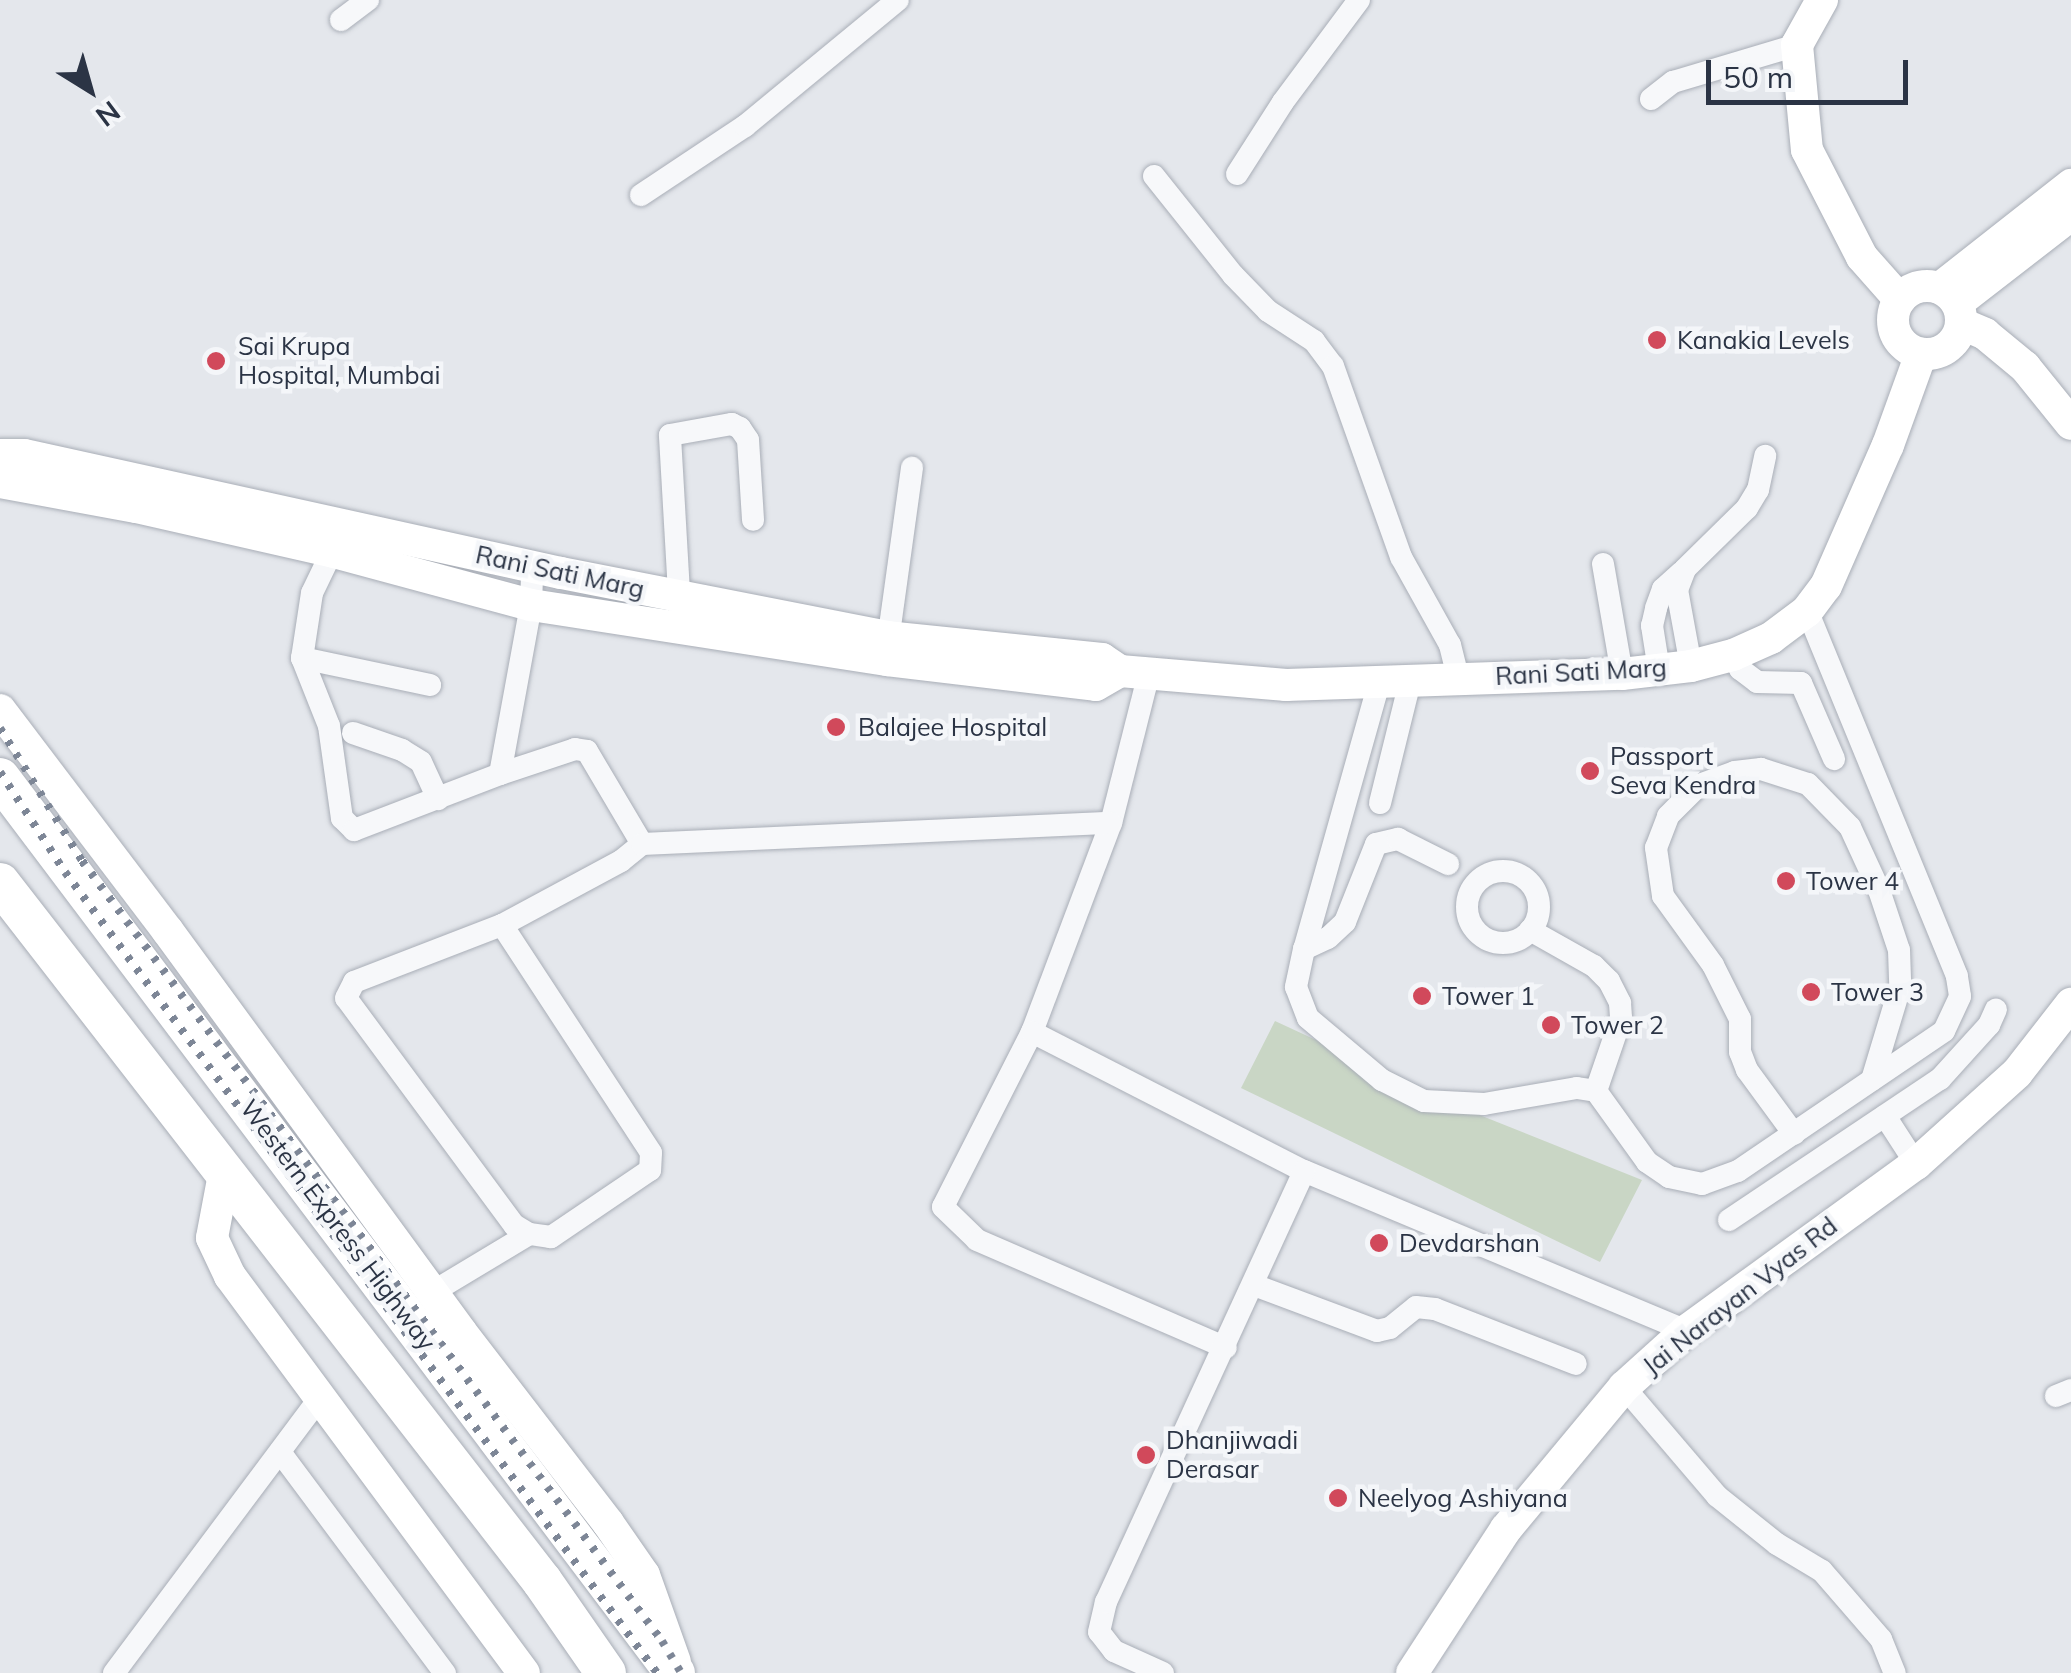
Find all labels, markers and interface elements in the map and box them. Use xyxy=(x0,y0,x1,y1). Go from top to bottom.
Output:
north arrow xyxy=(40,40,140,140)
scale bar xyxy=(1711,40,1914,102)
text: 50 m xyxy=(1723,58,1793,96)
text: N xyxy=(89,94,127,135)
place label: Kanakia Levels xyxy=(1677,325,1850,355)
marker: Kanakia Levels xyxy=(1646,329,1668,351)
place label: Sai Krupa Hospital, Mumbai xyxy=(238,332,440,391)
marker: Sai Krupa Hospital, Mumbai xyxy=(203,348,229,374)
street label: Rani Sati Marg xyxy=(473,539,647,605)
street label: Rani Sati Marg xyxy=(1495,653,1667,691)
place label: Balajee Hospital xyxy=(858,712,1047,742)
marker: Balajee Hospital xyxy=(823,714,849,740)
place label: Passport Seva Kendra xyxy=(1610,742,1756,801)
marker: Passport Seva Kendra xyxy=(1579,760,1601,782)
place label: Tower 4 xyxy=(1806,866,1899,896)
marker: Tower 4 xyxy=(1775,870,1797,892)
place label: Tower 3 xyxy=(1831,977,1924,1007)
place label: Tower 1 xyxy=(1442,981,1535,1011)
marker: Tower 3 xyxy=(1800,981,1822,1003)
marker: Tower 1 xyxy=(1411,985,1433,1007)
place label: Tower 2 xyxy=(1571,1010,1664,1040)
marker: Tower 2 xyxy=(1540,1014,1562,1036)
street label: Western Express Highway xyxy=(234,1094,442,1356)
street label: Jai Narayan Vyas Rd xyxy=(1637,1211,1843,1381)
place label: Devdarshan xyxy=(1399,1228,1540,1258)
marker: Devdarshan xyxy=(1368,1232,1390,1254)
place label: Dhanjiwadi Derasar xyxy=(1166,1426,1298,1485)
marker: Dhanjiwadi Derasar xyxy=(1135,1444,1157,1466)
place label: Neelyog Ashiyana xyxy=(1358,1483,1568,1513)
marker: Neelyog Ashiyana xyxy=(1327,1487,1349,1509)

